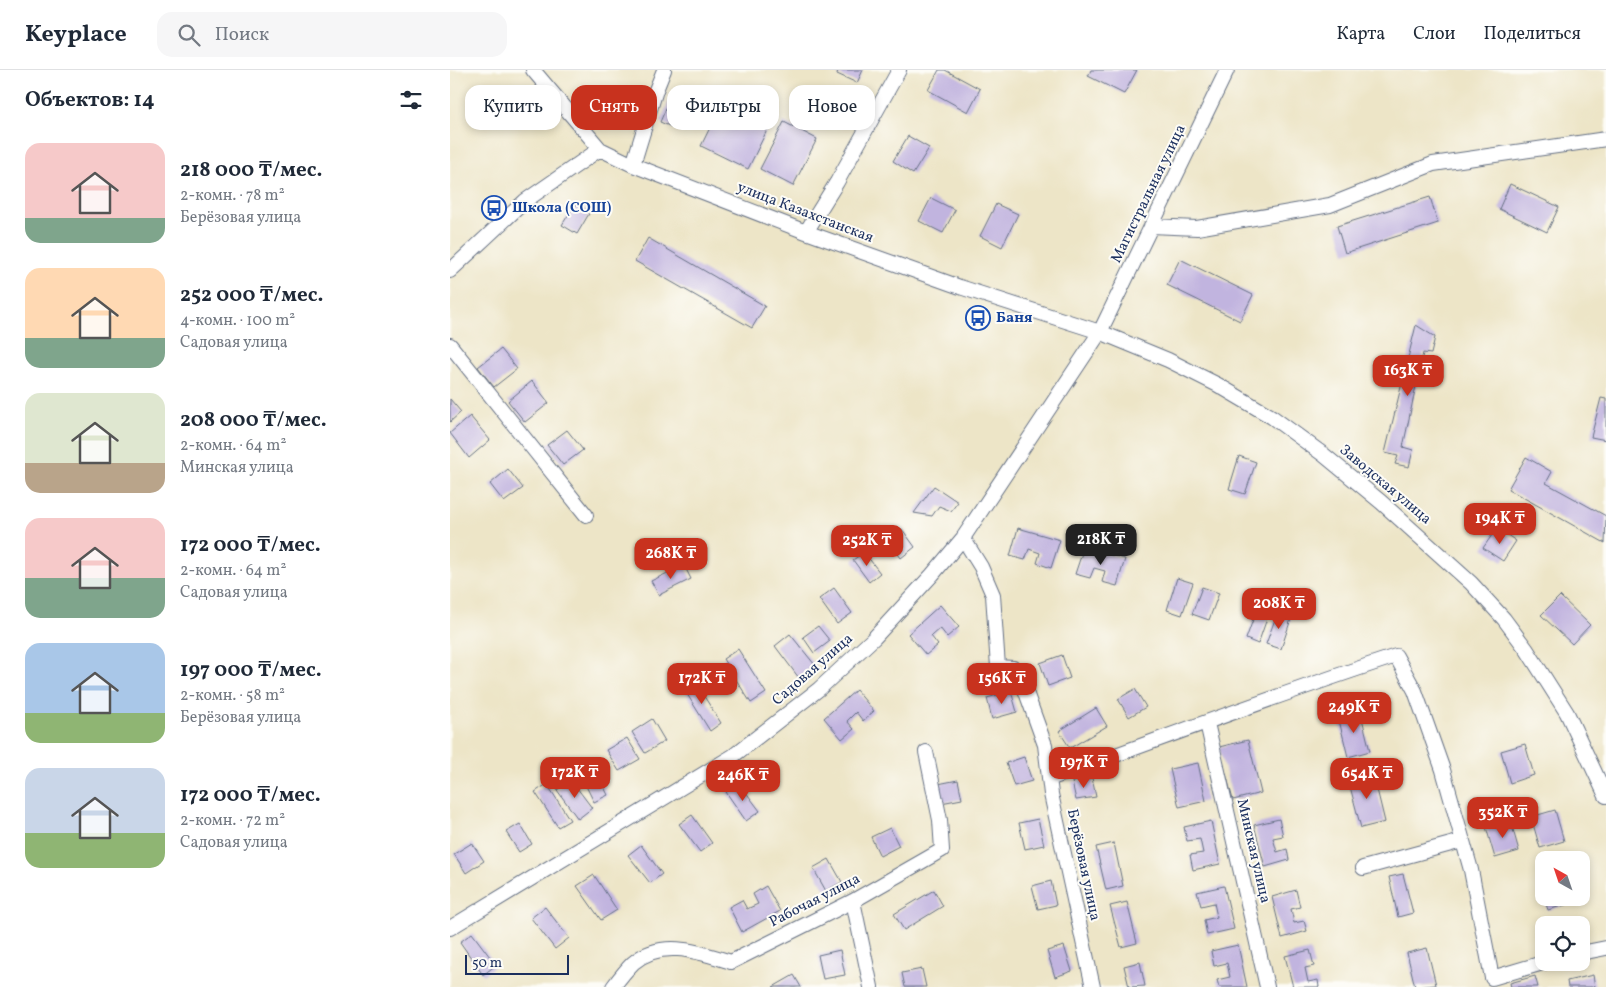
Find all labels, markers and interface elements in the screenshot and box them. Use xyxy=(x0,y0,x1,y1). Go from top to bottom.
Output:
search box xyxy=(157,12,507,57)
text: Keyplace xyxy=(25,18,127,52)
icon: search xyxy=(175,21,203,49)
text: Поиск xyxy=(215,22,269,48)
text: Карта xyxy=(1337,22,1385,47)
text: Слои xyxy=(1413,22,1455,47)
text: Поделиться xyxy=(1483,22,1581,47)
chip: Купить xyxy=(465,85,561,130)
chip: Снять xyxy=(571,85,657,130)
chip: Фильтры xyxy=(667,85,779,130)
chip: Новое xyxy=(789,85,875,130)
text: Объектов: 14 xyxy=(25,86,155,115)
icon: filters xyxy=(397,86,425,114)
street label: Магистральная улица xyxy=(1106,121,1192,267)
text: 218 000 ₸/мес. xyxy=(180,156,322,185)
icon: home xyxy=(65,163,125,223)
street label: улица Казахстанская xyxy=(734,177,876,249)
text: 2-комн. · 78 m² xyxy=(180,185,285,207)
bus stop icon: Школа (СОШ) xyxy=(481,195,507,221)
place label: Школа (СОШ) xyxy=(512,198,612,219)
text: Берёзовая улица xyxy=(180,207,301,229)
text: 252 000 ₸/мес. xyxy=(180,281,324,310)
icon: home xyxy=(65,288,125,348)
bus stop icon: Баня xyxy=(965,305,991,331)
place label: Баня xyxy=(996,308,1033,329)
text: 4-комн. · 100 m² xyxy=(180,310,295,332)
text: Садовая улица xyxy=(180,332,288,354)
pin: 163K ₸ xyxy=(1367,354,1449,397)
text: 163K ₸ xyxy=(1384,360,1432,382)
text: 208 000 ₸/мес. xyxy=(180,406,327,435)
icon: home xyxy=(65,413,125,473)
text: 2-комн. · 64 m² xyxy=(180,435,286,457)
street label: Заводская улица xyxy=(1334,440,1436,530)
text: Минская улица xyxy=(180,457,294,479)
pin: 194K ₸ xyxy=(1459,502,1541,545)
text: 194K ₸ xyxy=(1475,508,1525,530)
pin: 252K ₸ xyxy=(826,524,908,567)
pin: 218K ₸ xyxy=(1060,524,1142,566)
text: 218K ₸ xyxy=(1077,529,1125,551)
text: 252K ₸ xyxy=(842,530,892,552)
text: 172 000 ₸/мес. xyxy=(180,531,321,560)
icon: home xyxy=(65,538,125,598)
pin: 268K ₸ xyxy=(630,538,712,580)
text: 268K ₸ xyxy=(645,543,697,565)
text: 2-комн. · 64 m² xyxy=(180,560,286,582)
text: Садовая улица xyxy=(180,582,288,604)
pin: 208K ₸ xyxy=(1238,588,1320,630)
text: 208K ₸ xyxy=(1253,593,1305,615)
street label: Садовая улица xyxy=(768,629,858,711)
text: 197 000 ₸/мес. xyxy=(180,656,322,685)
pin: 172K ₸ xyxy=(661,662,743,705)
pin: 156K ₸ xyxy=(961,662,1043,705)
icon: home xyxy=(65,663,125,723)
text: 172K ₸ xyxy=(678,668,726,690)
text: 156K ₸ xyxy=(978,668,1026,690)
text: 2-комн. · 58 m² xyxy=(180,685,285,707)
pin: 249K ₸ xyxy=(1313,692,1395,734)
text: 249K ₸ xyxy=(1328,697,1380,719)
text: Берёзовая улица xyxy=(180,707,301,729)
pin: 197K ₸ xyxy=(1043,746,1125,789)
text: 197K ₸ xyxy=(1060,752,1108,774)
pin: 172K ₸ xyxy=(534,756,616,799)
pin: 654K ₸ xyxy=(1326,758,1408,800)
pin: 246K ₸ xyxy=(702,760,784,802)
text: 172K ₸ xyxy=(551,762,599,784)
text: 654K ₸ xyxy=(1341,763,1393,785)
text: 246K ₸ xyxy=(717,765,769,787)
text: 172 000 ₸/мес. xyxy=(180,781,321,810)
icon: home xyxy=(65,788,125,848)
pin: 352K ₸ xyxy=(1462,796,1544,839)
street label: Минская улица xyxy=(1231,797,1275,905)
text: 352K ₸ xyxy=(1478,802,1528,824)
street label: Берёзовая улица xyxy=(1061,807,1105,923)
text: 2-комн. · 72 m² xyxy=(180,810,285,832)
text: Садовая улица xyxy=(180,832,288,854)
north arrow xyxy=(1535,851,1590,906)
map controls xyxy=(1535,851,1590,971)
street label: Рабочая улица xyxy=(766,869,864,933)
button: locate xyxy=(1535,916,1590,971)
scale bar xyxy=(465,952,569,975)
text: 50 m xyxy=(472,954,502,973)

